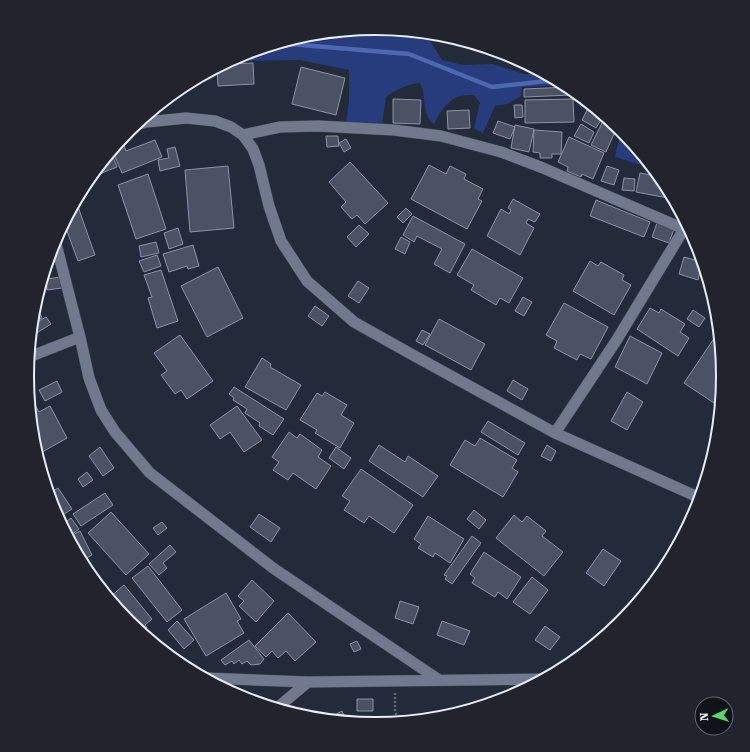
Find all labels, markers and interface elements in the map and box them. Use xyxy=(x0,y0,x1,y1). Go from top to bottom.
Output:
north arrow xyxy=(694,696,734,736)
text: N xyxy=(698,711,711,721)

